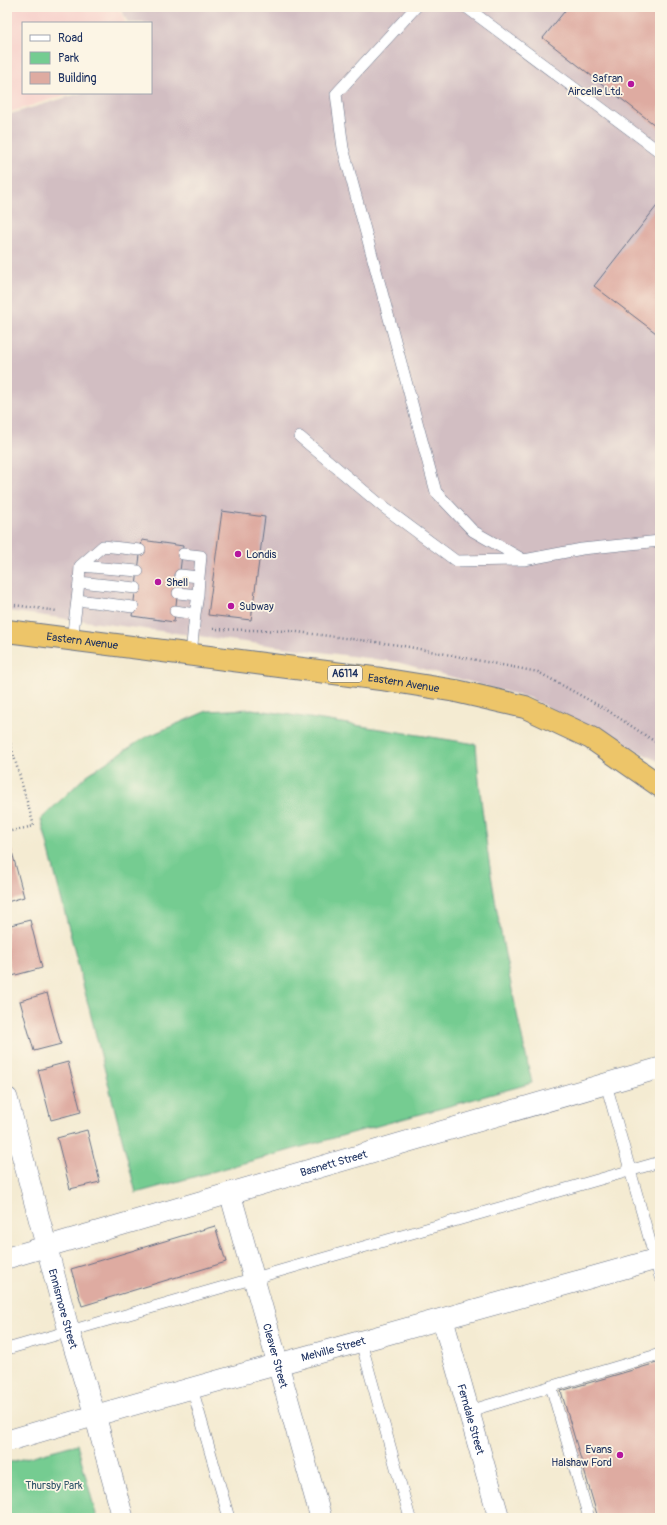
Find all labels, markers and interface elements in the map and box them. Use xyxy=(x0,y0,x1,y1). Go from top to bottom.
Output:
legend xyxy=(22,22,152,94)
text: Road xyxy=(58,31,83,46)
text: Park xyxy=(58,51,79,66)
text: Building xyxy=(58,71,97,86)
place label: Safran Aircelle Ltd. xyxy=(567,72,623,98)
marker: Safran Aircelle Ltd. xyxy=(626,79,636,89)
place label: Londis xyxy=(246,548,277,561)
marker: Londis xyxy=(233,549,243,559)
place label: Shell xyxy=(166,576,188,589)
marker: Shell xyxy=(153,577,163,587)
place label: Subway xyxy=(239,600,274,613)
marker: Subway xyxy=(226,601,236,611)
street label: Eastern Avenue xyxy=(46,630,120,652)
road number: A6114 xyxy=(328,666,362,682)
street label: Eastern Avenue xyxy=(367,671,441,695)
street label: Basnett Street xyxy=(298,1147,369,1179)
street label: Ennismore Street xyxy=(46,1267,81,1351)
street label: Cleaver Street xyxy=(260,1322,291,1390)
street label: Melville Street xyxy=(300,1334,367,1364)
street label: Ferndale Street xyxy=(455,1382,487,1456)
place label: Evans Halshaw Ford xyxy=(551,1443,612,1469)
marker: Evans Halshaw Ford xyxy=(615,1450,625,1460)
park label: Thursby Park xyxy=(25,1479,83,1492)

